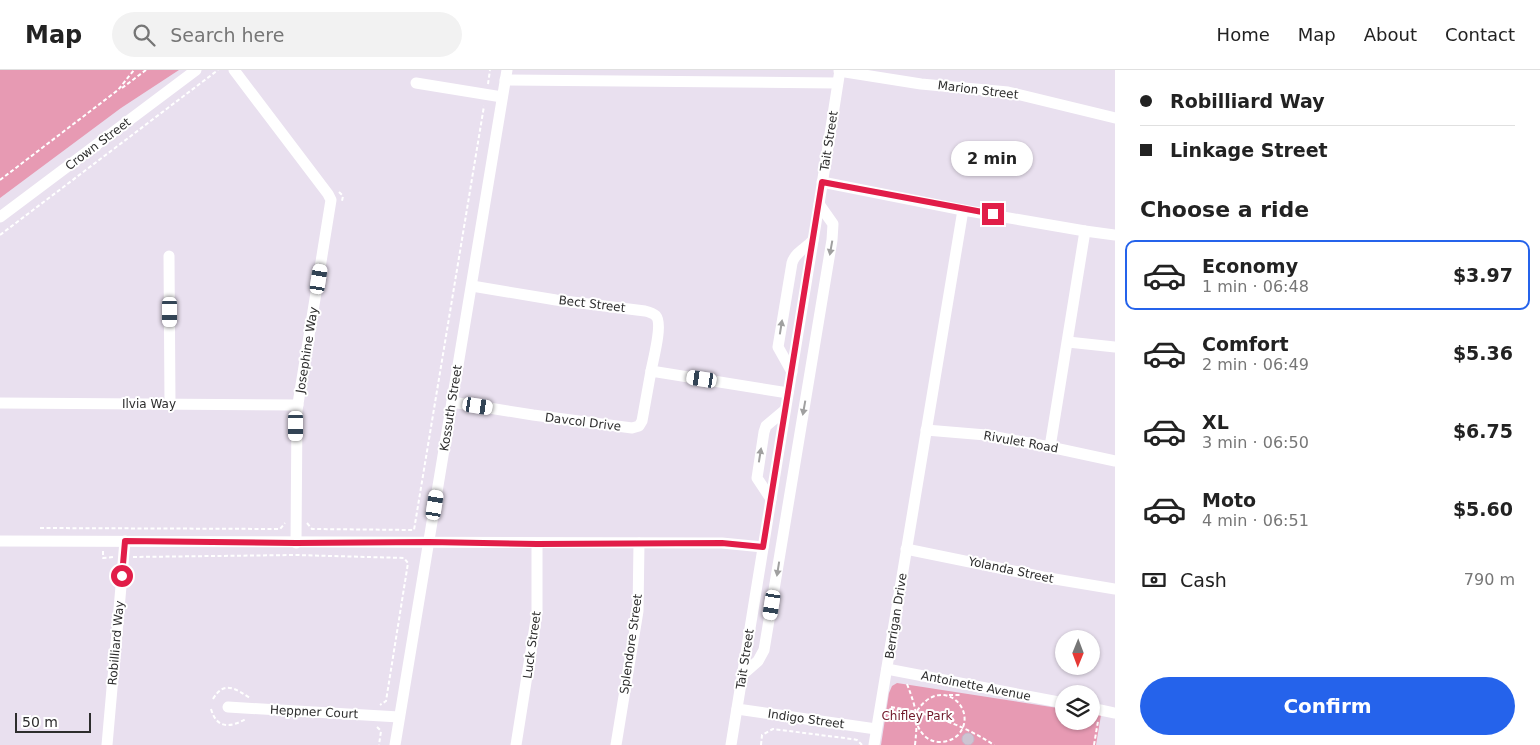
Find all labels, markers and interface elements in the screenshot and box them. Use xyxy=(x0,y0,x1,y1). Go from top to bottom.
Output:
search box xyxy=(112,12,462,57)
text: Map xyxy=(25,21,82,49)
icon: search xyxy=(130,21,158,49)
text: Search here xyxy=(170,24,284,46)
text: Home xyxy=(1217,24,1270,45)
text: Map xyxy=(1298,24,1336,45)
text: About xyxy=(1364,24,1417,45)
text: Contact xyxy=(1445,24,1515,45)
street label: Marion Street xyxy=(937,78,1019,102)
text: Robilliard Way xyxy=(1170,90,1325,112)
street label: Tait Street xyxy=(817,109,841,173)
street label: Crown Street xyxy=(63,115,134,173)
text: Linkage Street xyxy=(1170,139,1328,161)
callout: 2 min xyxy=(952,142,1034,176)
text: 2 min xyxy=(967,149,1017,168)
text: Choose a ride xyxy=(1140,197,1309,222)
route end xyxy=(982,203,1004,225)
one-way arrow xyxy=(827,240,835,256)
icon: car xyxy=(1142,253,1187,298)
text: Economy xyxy=(1202,255,1298,277)
car xyxy=(309,263,328,295)
text: $3.97 xyxy=(1453,264,1513,286)
text: 1 min · 06:48 xyxy=(1202,277,1309,296)
street label: Bect Street xyxy=(558,293,626,315)
car xyxy=(162,297,177,327)
street label: Josephine Way xyxy=(293,306,321,395)
one-way arrow xyxy=(778,319,786,335)
icon: car xyxy=(1142,331,1187,376)
text: Comfort xyxy=(1202,333,1289,355)
text: $5.36 xyxy=(1453,342,1513,364)
text: 2 min · 06:49 xyxy=(1202,355,1309,374)
street label: Kossuth Street xyxy=(437,363,465,452)
car xyxy=(686,369,717,389)
car xyxy=(462,396,493,416)
street label: Ilvia Way xyxy=(122,397,176,411)
one-way arrow xyxy=(800,401,808,417)
icon: car xyxy=(1142,409,1187,454)
street label: Davcol Drive xyxy=(544,410,622,434)
car xyxy=(288,411,303,441)
text: XL xyxy=(1202,411,1229,433)
text: $6.75 xyxy=(1453,420,1513,442)
street label: Rivulet Road xyxy=(982,429,1060,455)
text: 3 min · 06:50 xyxy=(1202,433,1309,452)
one-way arrow xyxy=(757,447,765,463)
icon: car xyxy=(1142,487,1187,532)
car xyxy=(425,489,444,521)
text: Moto xyxy=(1202,489,1256,511)
text: $5.60 xyxy=(1453,498,1513,520)
text: 4 min · 06:51 xyxy=(1202,511,1309,530)
street label: Yolanda Street xyxy=(966,554,1055,586)
one-way arrow xyxy=(773,561,781,577)
route start xyxy=(111,565,133,587)
icon: cash xyxy=(1140,566,1168,594)
text: Cash xyxy=(1180,569,1227,591)
text: 790 m xyxy=(1464,570,1515,589)
street label: Berrigan Drive xyxy=(882,572,910,660)
car xyxy=(762,589,781,621)
street label: Splendore Street xyxy=(617,593,645,695)
street label: Robilliard Way xyxy=(105,600,127,686)
street label: Luck Street xyxy=(520,610,544,680)
street label: Tait Street xyxy=(733,627,757,691)
north arrow xyxy=(1055,630,1100,675)
map controls xyxy=(1055,630,1100,730)
street label: Antoinette Avenue xyxy=(920,669,1032,703)
button: Confirm xyxy=(1140,677,1515,735)
button: layers xyxy=(1055,685,1100,730)
street label: Heppner Court xyxy=(270,703,359,721)
street label: Indigo Street xyxy=(767,707,846,731)
park label: Chifley Park xyxy=(881,709,953,723)
scale bar xyxy=(15,710,91,733)
text: 50 m xyxy=(22,714,58,730)

